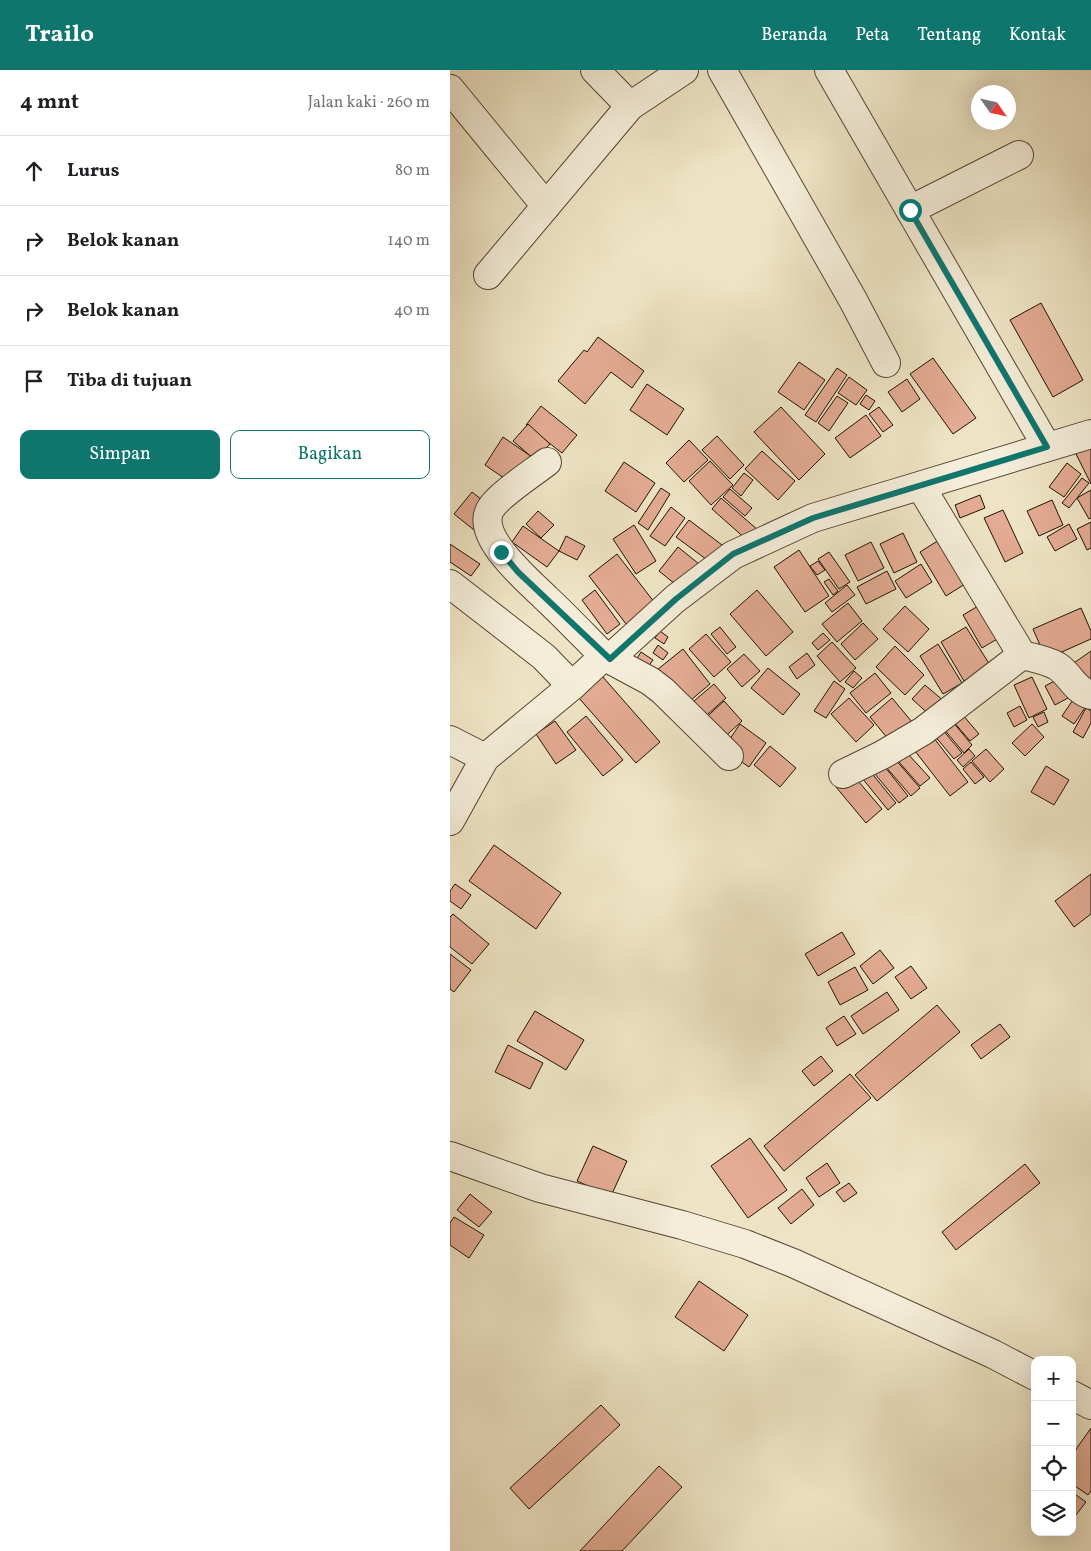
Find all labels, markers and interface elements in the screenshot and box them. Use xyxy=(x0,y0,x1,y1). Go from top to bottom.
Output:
text: Trailo xyxy=(25,18,94,52)
text: Beranda xyxy=(761,23,827,48)
text: Peta xyxy=(855,23,889,48)
text: Tentang xyxy=(917,23,981,48)
text: Kontak xyxy=(1009,23,1066,48)
north arrow xyxy=(971,85,1016,130)
text: 4 mnt xyxy=(20,88,79,117)
text: Jalan kaki · 260 m xyxy=(308,92,430,114)
icon: ahead xyxy=(20,157,48,185)
text: Lurus xyxy=(67,158,119,184)
text: 80 m xyxy=(395,160,430,182)
route start xyxy=(899,199,922,222)
icon: right xyxy=(20,227,48,255)
text: Belok kanan xyxy=(67,228,179,254)
text: 140 m xyxy=(388,230,430,252)
icon: right xyxy=(20,297,48,325)
text: Belok kanan xyxy=(67,298,179,324)
text: 40 m xyxy=(394,300,430,322)
icon: arrive xyxy=(20,367,48,395)
text: Tiba di tujuan xyxy=(67,368,192,394)
button: Simpan xyxy=(20,430,220,479)
button: Bagikan xyxy=(230,430,430,479)
route end xyxy=(490,541,513,564)
map controls xyxy=(1031,1356,1076,1536)
button: + xyxy=(1031,1356,1076,1401)
button: − xyxy=(1031,1401,1076,1446)
button: locate xyxy=(1031,1446,1076,1491)
button: layers xyxy=(1031,1491,1076,1536)

